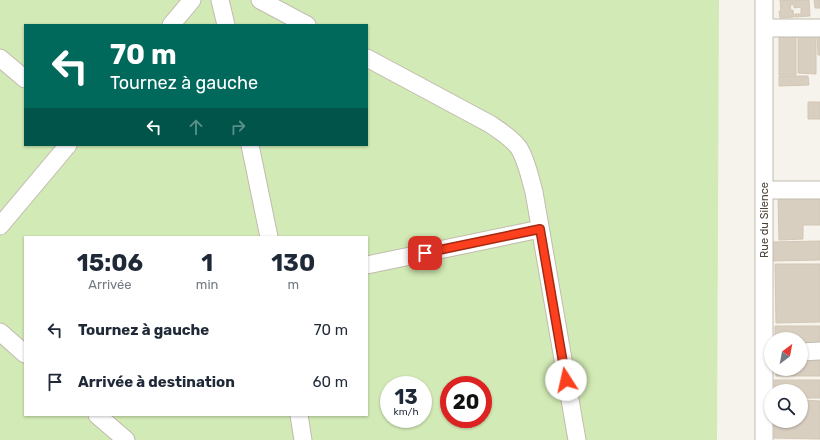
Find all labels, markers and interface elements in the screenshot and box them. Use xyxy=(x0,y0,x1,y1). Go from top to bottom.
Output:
text: 70 m xyxy=(110,38,177,71)
icon: left xyxy=(44,40,96,92)
text: Tournez à gauche xyxy=(110,72,258,94)
icon: left xyxy=(143,116,165,138)
icon: ahead xyxy=(185,116,207,138)
icon: right xyxy=(227,116,249,138)
street label: Rue du Silence xyxy=(758,182,771,258)
pin xyxy=(408,236,442,270)
icon: arrive xyxy=(414,242,436,264)
text: 15:06 xyxy=(77,249,143,277)
text: 1 xyxy=(201,249,213,277)
text: 130 xyxy=(271,249,315,277)
text: Arrivée xyxy=(88,277,132,292)
text: min xyxy=(196,277,218,292)
text: m xyxy=(287,277,299,292)
icon: left xyxy=(44,319,66,341)
text: Tournez à gauche xyxy=(78,321,209,339)
text: 70 m xyxy=(314,321,348,339)
north arrow xyxy=(764,332,808,376)
map controls xyxy=(764,332,808,428)
position arrow xyxy=(545,359,587,401)
icon: arrive xyxy=(44,371,66,393)
text: Arrivée à destination xyxy=(78,373,235,391)
text: 60 m xyxy=(312,373,348,391)
speed limit sign: 20 xyxy=(440,376,492,428)
button: search xyxy=(764,384,808,428)
text: 13 xyxy=(394,385,418,409)
text: km/h xyxy=(394,406,418,418)

